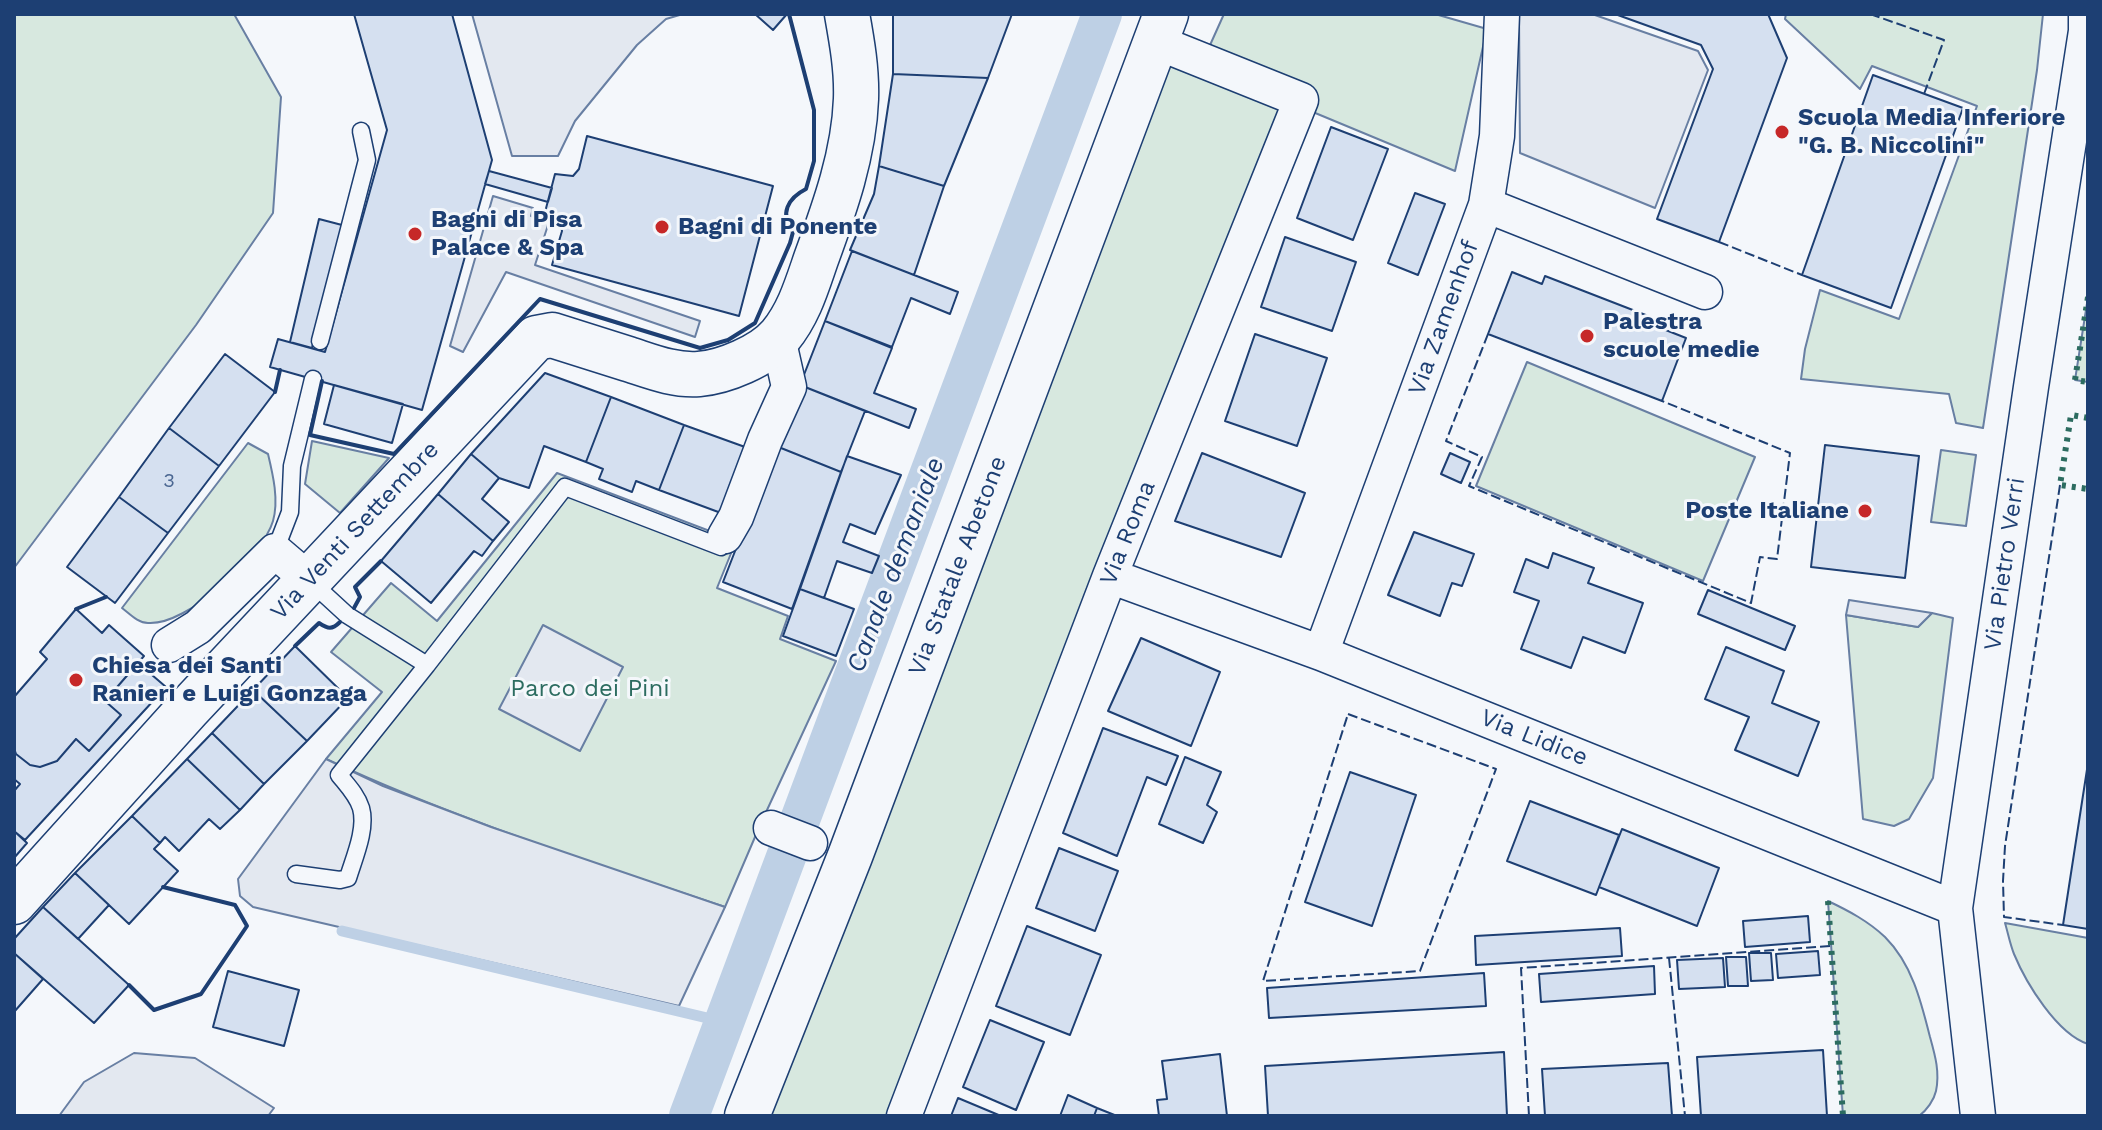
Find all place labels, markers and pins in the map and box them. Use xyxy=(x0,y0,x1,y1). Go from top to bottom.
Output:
place label: Scuola Media Inferiore "G. B. Niccolini" xyxy=(1798,104,2065,160)
marker: Scuola Media Inferiore "G. B. Niccolini" xyxy=(1773,123,1791,141)
place label: Bagni di Pisa Palace & Spa xyxy=(431,206,584,262)
place label: Bagni di Ponente xyxy=(678,213,878,241)
marker: Bagni di Ponente xyxy=(653,218,671,236)
marker: Bagni di Pisa Palace & Spa xyxy=(406,225,424,243)
place label: Palestra scuole medie xyxy=(1603,308,1760,364)
marker: Palestra scuole medie xyxy=(1578,327,1596,345)
place label: Poste Italiane xyxy=(1685,497,1849,525)
marker: Poste Italiane xyxy=(1856,502,1874,520)
place label: Chiesa dei Santi Ranieri e Luigi Gonzaga xyxy=(92,652,367,708)
marker: Chiesa dei Santi Ranieri e Luigi Gonzaga xyxy=(67,671,85,689)

